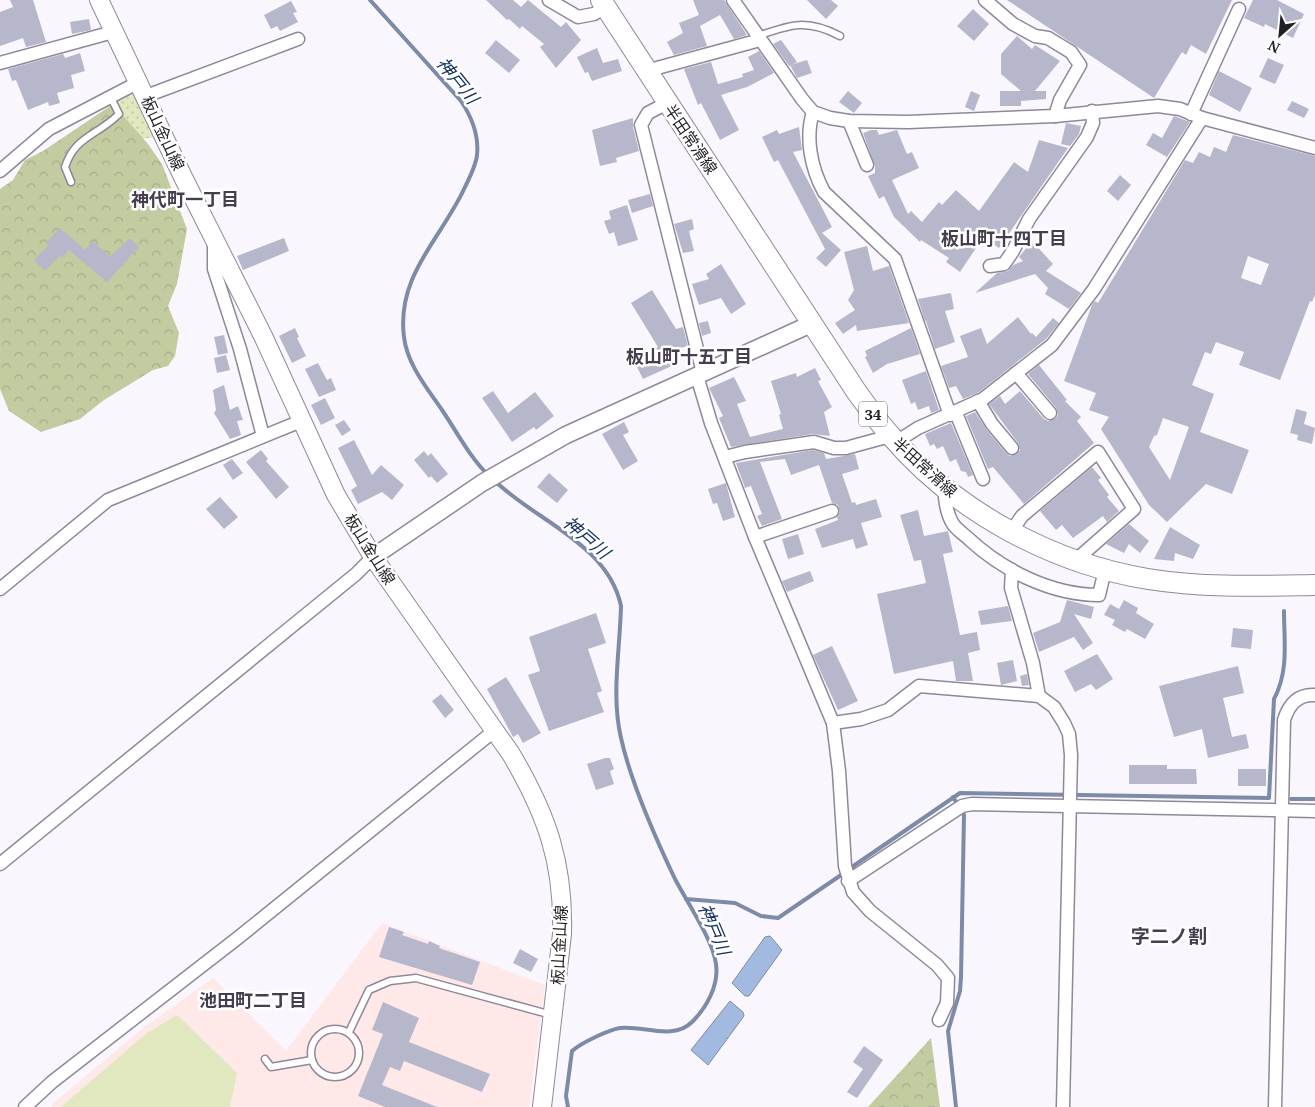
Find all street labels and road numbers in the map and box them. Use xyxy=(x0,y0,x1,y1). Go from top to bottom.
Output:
street label: 板山金山線 xyxy=(136,92,190,174)
street label: 半田常滑線 xyxy=(660,100,722,178)
road number: 34 xyxy=(859,402,887,426)
street label: 半田常滑線 xyxy=(888,432,962,502)
street label: 板山金山線 xyxy=(339,509,401,589)
street label: 板山金山線 xyxy=(546,904,572,986)

